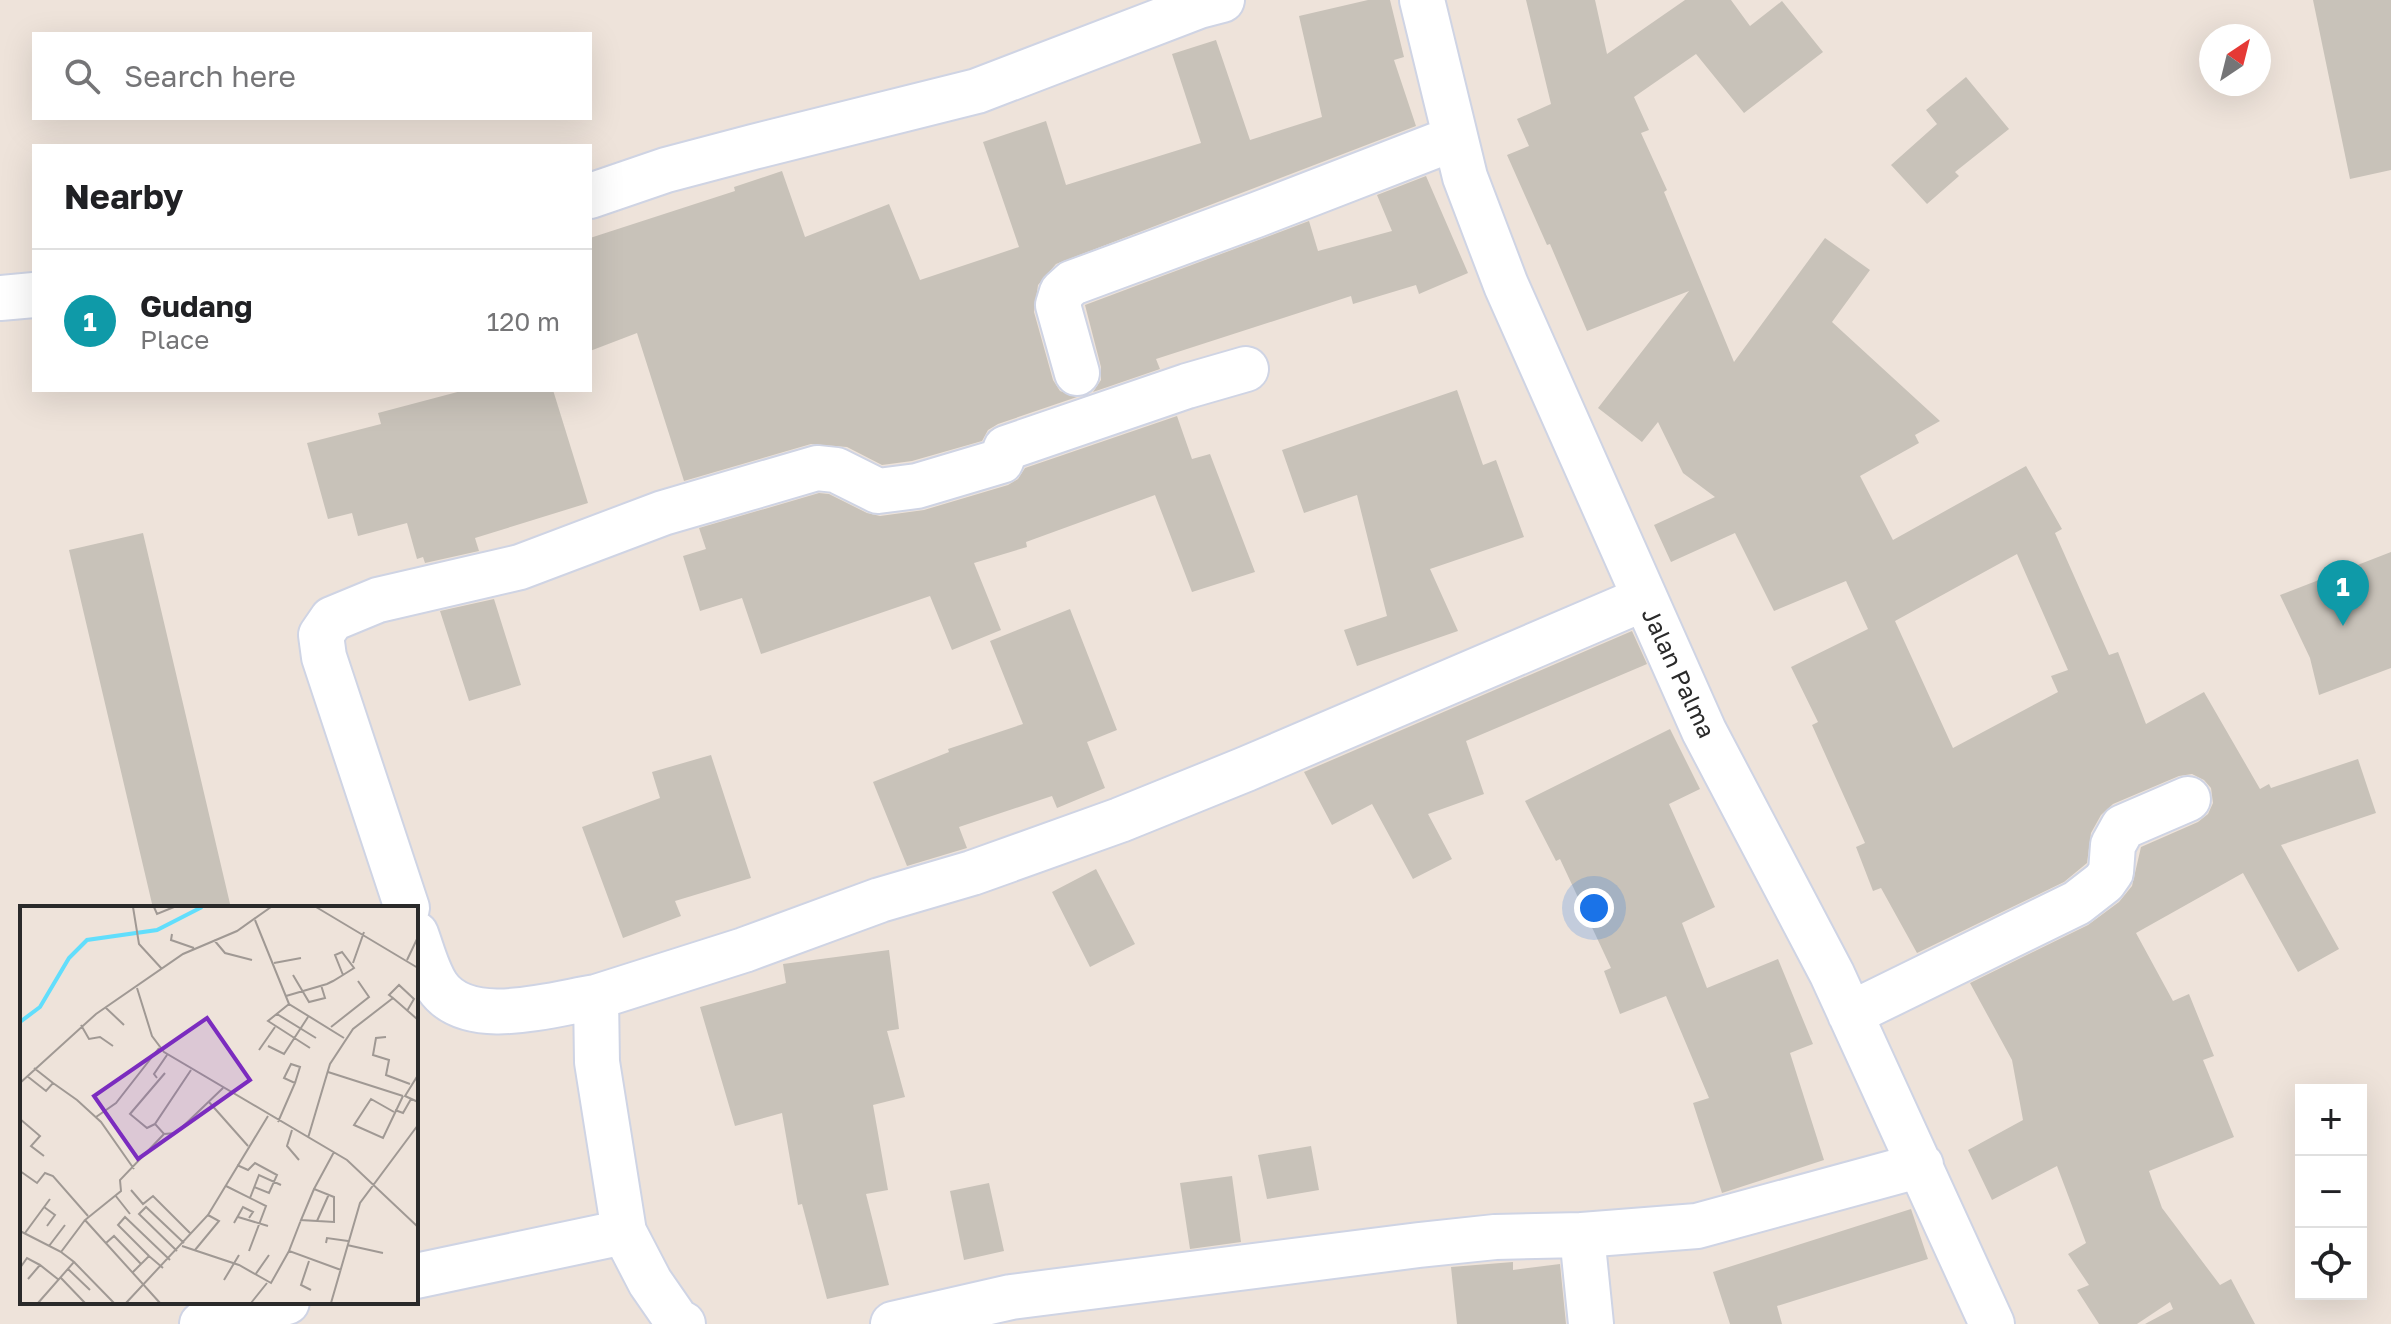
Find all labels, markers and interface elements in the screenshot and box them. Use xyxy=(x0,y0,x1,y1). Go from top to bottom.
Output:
north arrow xyxy=(2199,24,2271,96)
search box xyxy=(32,32,592,120)
icon: search xyxy=(60,54,104,98)
text: Search here xyxy=(124,58,296,94)
text: Nearby xyxy=(64,176,184,216)
text: Gudang xyxy=(140,288,252,324)
text: 1 xyxy=(83,306,97,337)
text: 120 m xyxy=(487,306,560,337)
text: Place xyxy=(140,324,209,355)
pin: 1 xyxy=(2317,560,2369,626)
street label: Jalan Palma xyxy=(1637,603,1722,742)
your location xyxy=(1574,888,1614,928)
inset map xyxy=(20,906,418,1304)
map controls xyxy=(2295,1084,2367,1300)
button: + xyxy=(2295,1084,2367,1156)
button: − xyxy=(2295,1156,2367,1228)
button: locate xyxy=(2295,1228,2367,1300)

